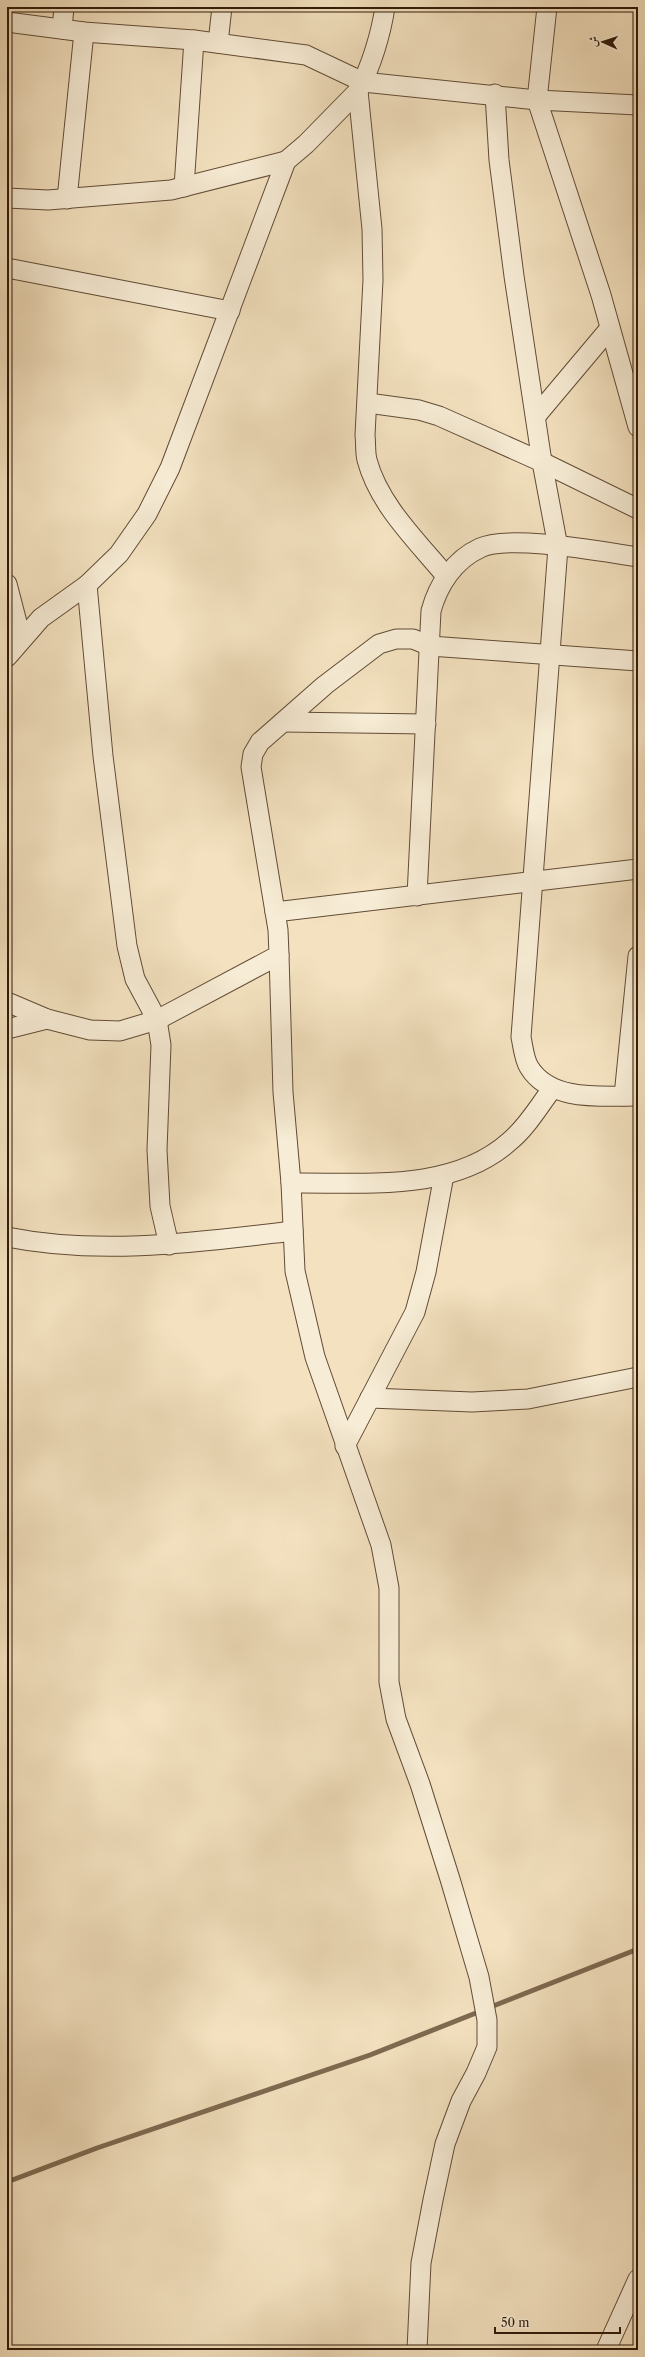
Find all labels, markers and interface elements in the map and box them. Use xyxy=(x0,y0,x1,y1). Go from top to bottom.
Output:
north arrow xyxy=(583,22,623,62)
text: ش xyxy=(586,36,600,47)
scale bar xyxy=(495,2309,620,2335)
text: 50 m xyxy=(501,2315,530,2330)

